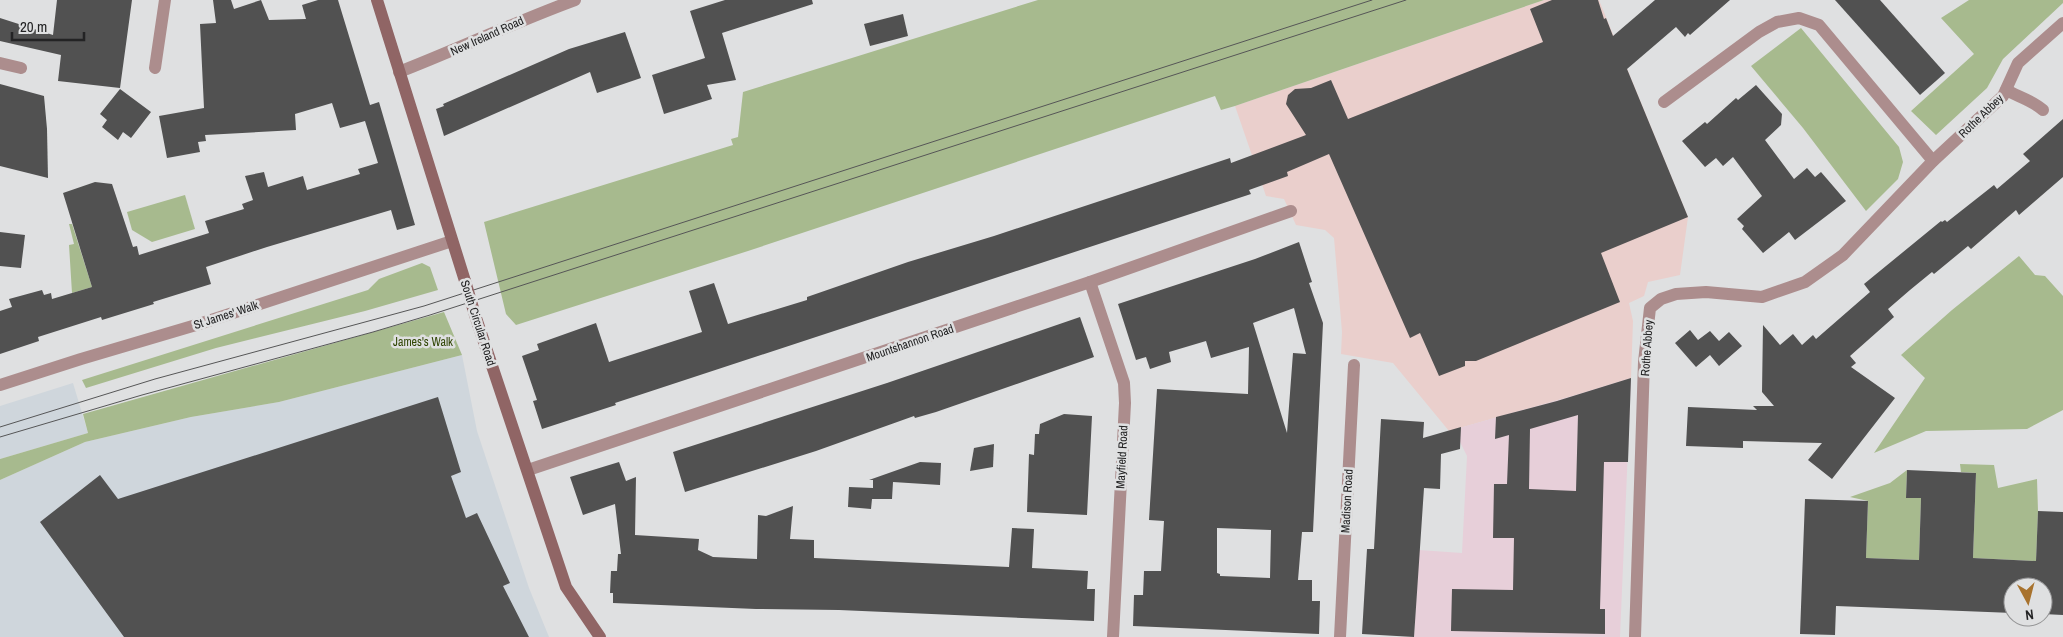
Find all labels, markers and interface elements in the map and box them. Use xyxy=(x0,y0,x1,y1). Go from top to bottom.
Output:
scale bar xyxy=(12,10,85,42)
street label: New Ireland Road xyxy=(448,13,526,59)
text: 20 m xyxy=(20,16,47,37)
street label: Rothe Abbey xyxy=(1955,91,2007,141)
street label: South Circular Road xyxy=(457,278,499,368)
street label: St James' Walk xyxy=(192,297,260,333)
street label: Rothe Abbey xyxy=(1637,319,1657,377)
street label: Mountshannon Road xyxy=(864,321,956,365)
park label: James's Walk xyxy=(393,334,453,350)
street label: Mayfield Road xyxy=(1112,425,1132,489)
street label: Madison Road xyxy=(1337,469,1357,533)
north arrow xyxy=(2003,577,2053,627)
text: N xyxy=(2024,605,2035,624)

